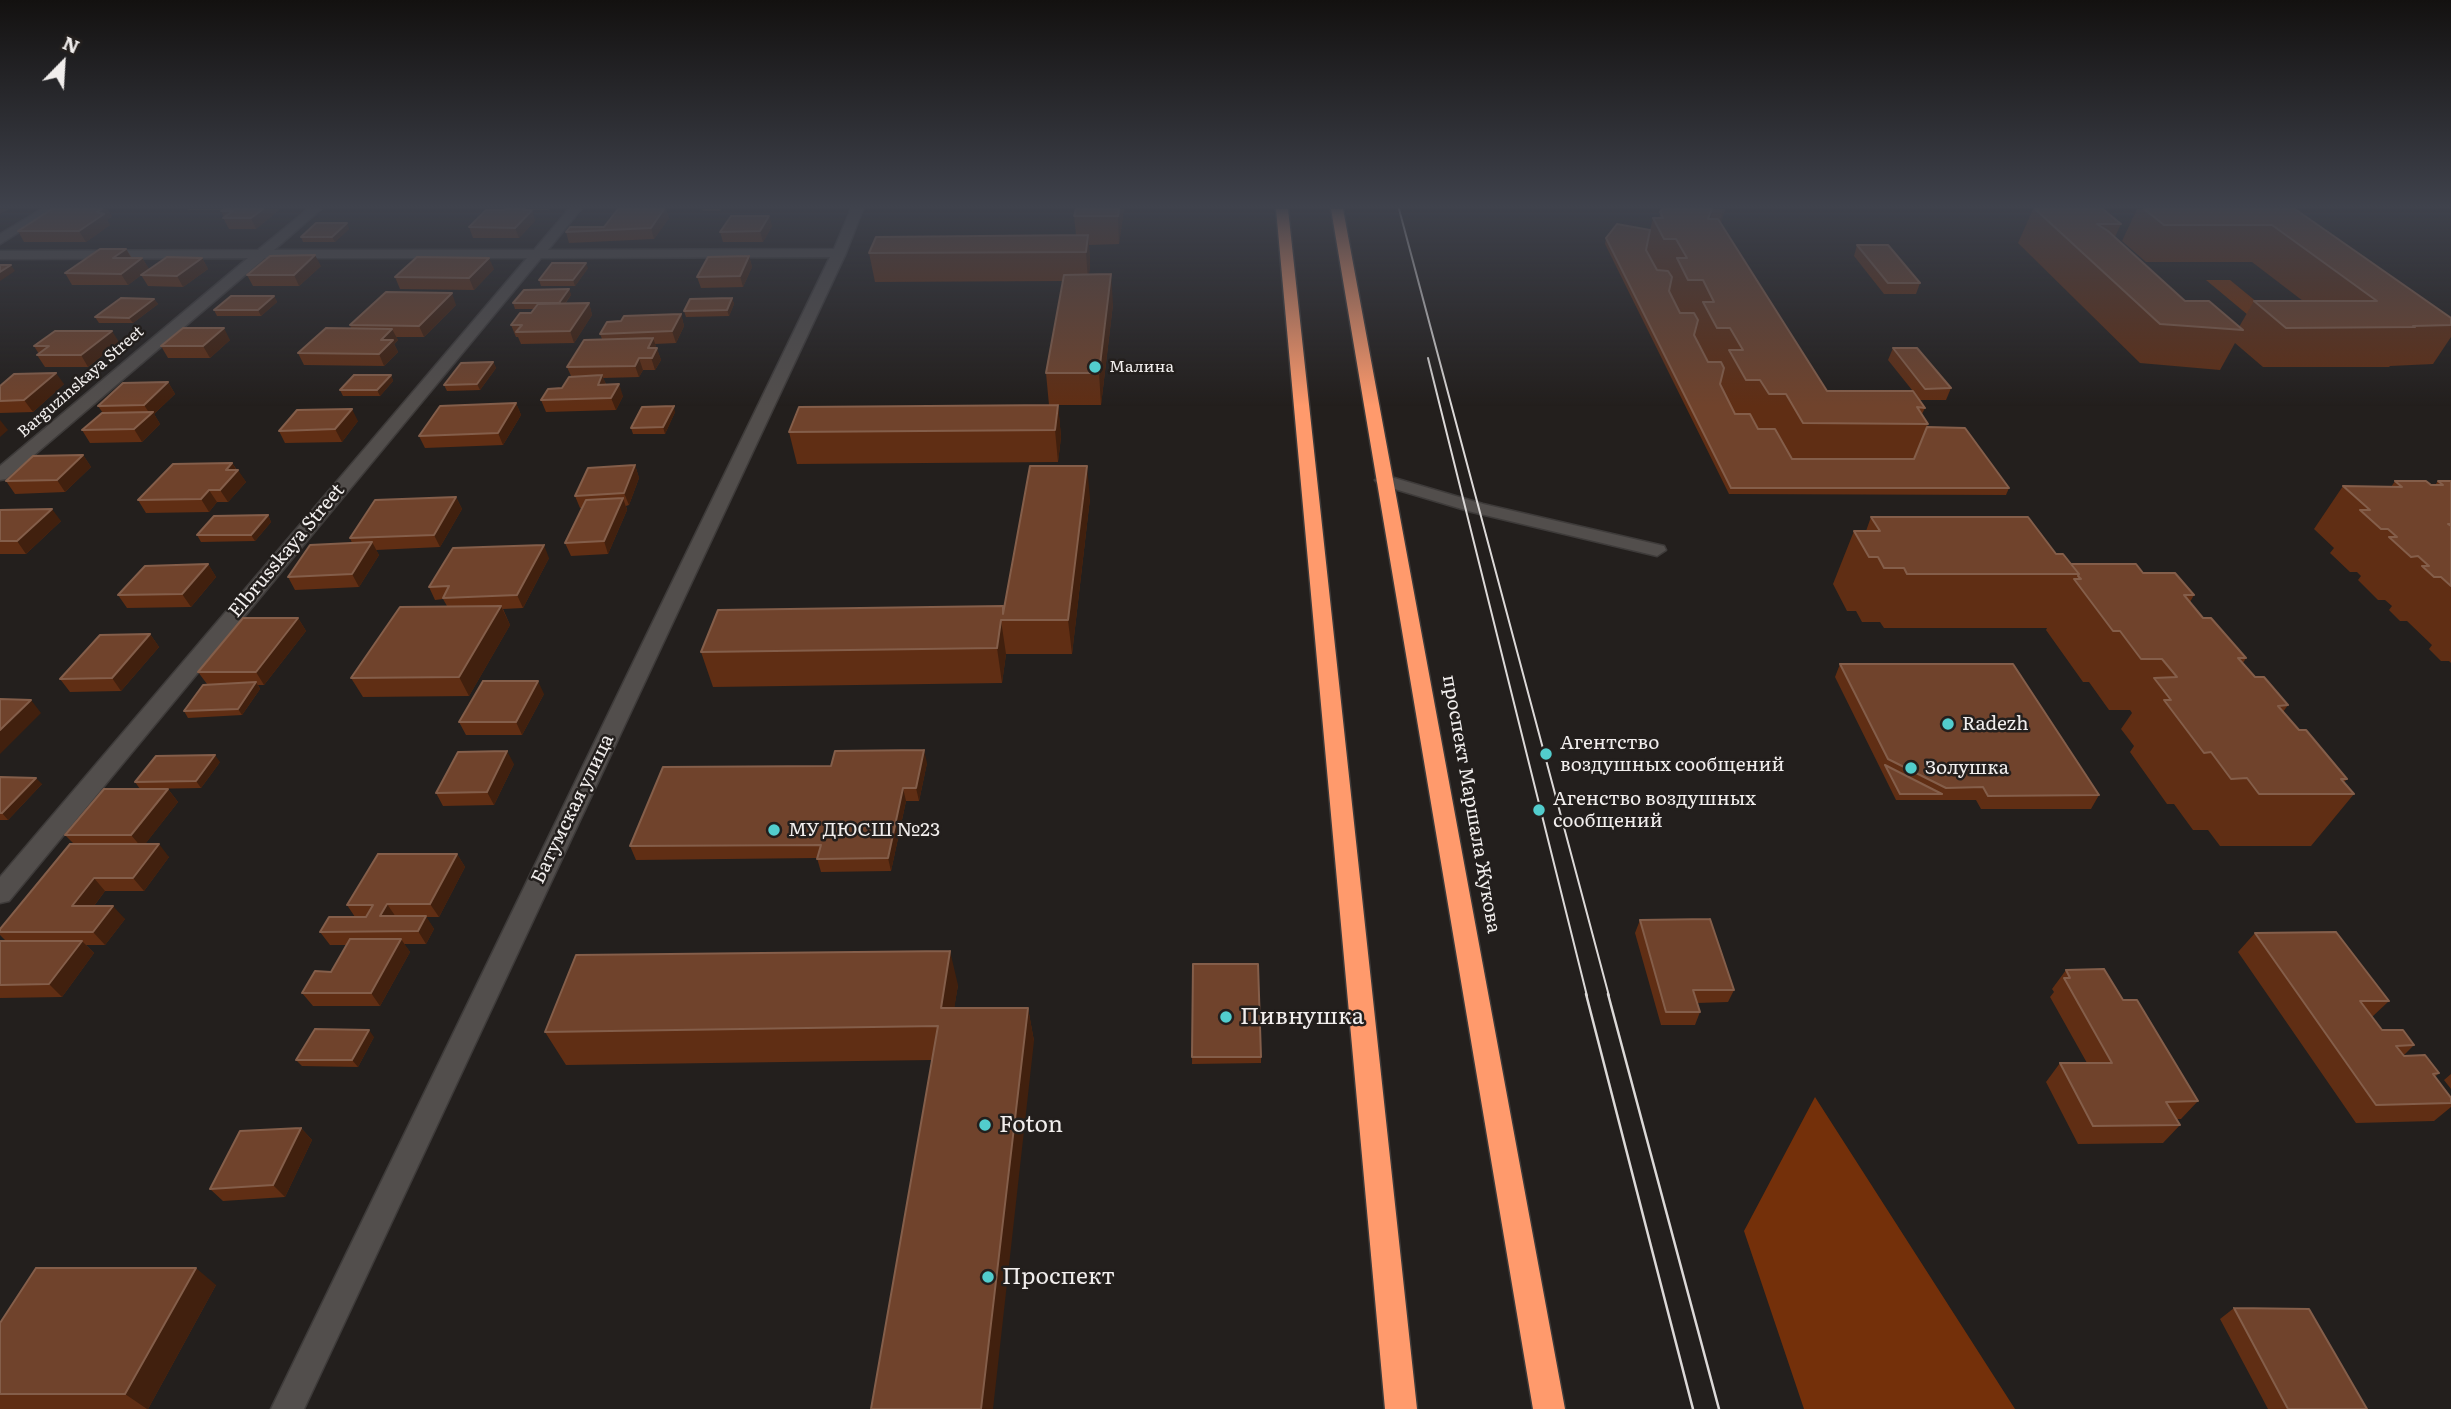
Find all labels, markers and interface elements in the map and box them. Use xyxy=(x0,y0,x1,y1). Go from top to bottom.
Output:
north arrow xyxy=(28,28,98,98)
text: N xyxy=(59,28,85,60)
street label: Barguzinskaya Street xyxy=(14,322,148,442)
place label: Малина xyxy=(1109,357,1174,377)
marker: Малина xyxy=(1087,359,1103,375)
street label: Elbrusskaya Street xyxy=(224,479,350,623)
street label: проспект Маршала Жукова xyxy=(1437,673,1505,935)
place label: Radezh xyxy=(1962,713,2029,735)
marker: Radezh xyxy=(1940,716,1956,732)
street label: Батумская улица xyxy=(527,731,619,887)
place label: Агентство воздушных сообщений xyxy=(1560,732,1784,776)
marker: Агентство воздушных сообщений xyxy=(1538,746,1554,762)
place label: Золушка xyxy=(1925,757,2009,779)
marker: Золушка xyxy=(1903,760,1919,776)
place label: Агенство воздушных сообщений xyxy=(1553,788,1756,832)
marker: Агенство воздушных сообщений xyxy=(1531,802,1547,818)
place label: МУ ДЮСШ №23 xyxy=(788,819,940,841)
marker: МУ ДЮСШ №23 xyxy=(766,822,782,838)
place label: Пивнушка xyxy=(1240,1003,1364,1031)
marker: Пивнушка xyxy=(1218,1009,1234,1025)
place label: Foton xyxy=(999,1111,1063,1139)
marker: Foton xyxy=(977,1117,993,1133)
place label: Проспект xyxy=(1002,1263,1115,1291)
marker: Проспект xyxy=(980,1269,996,1285)

